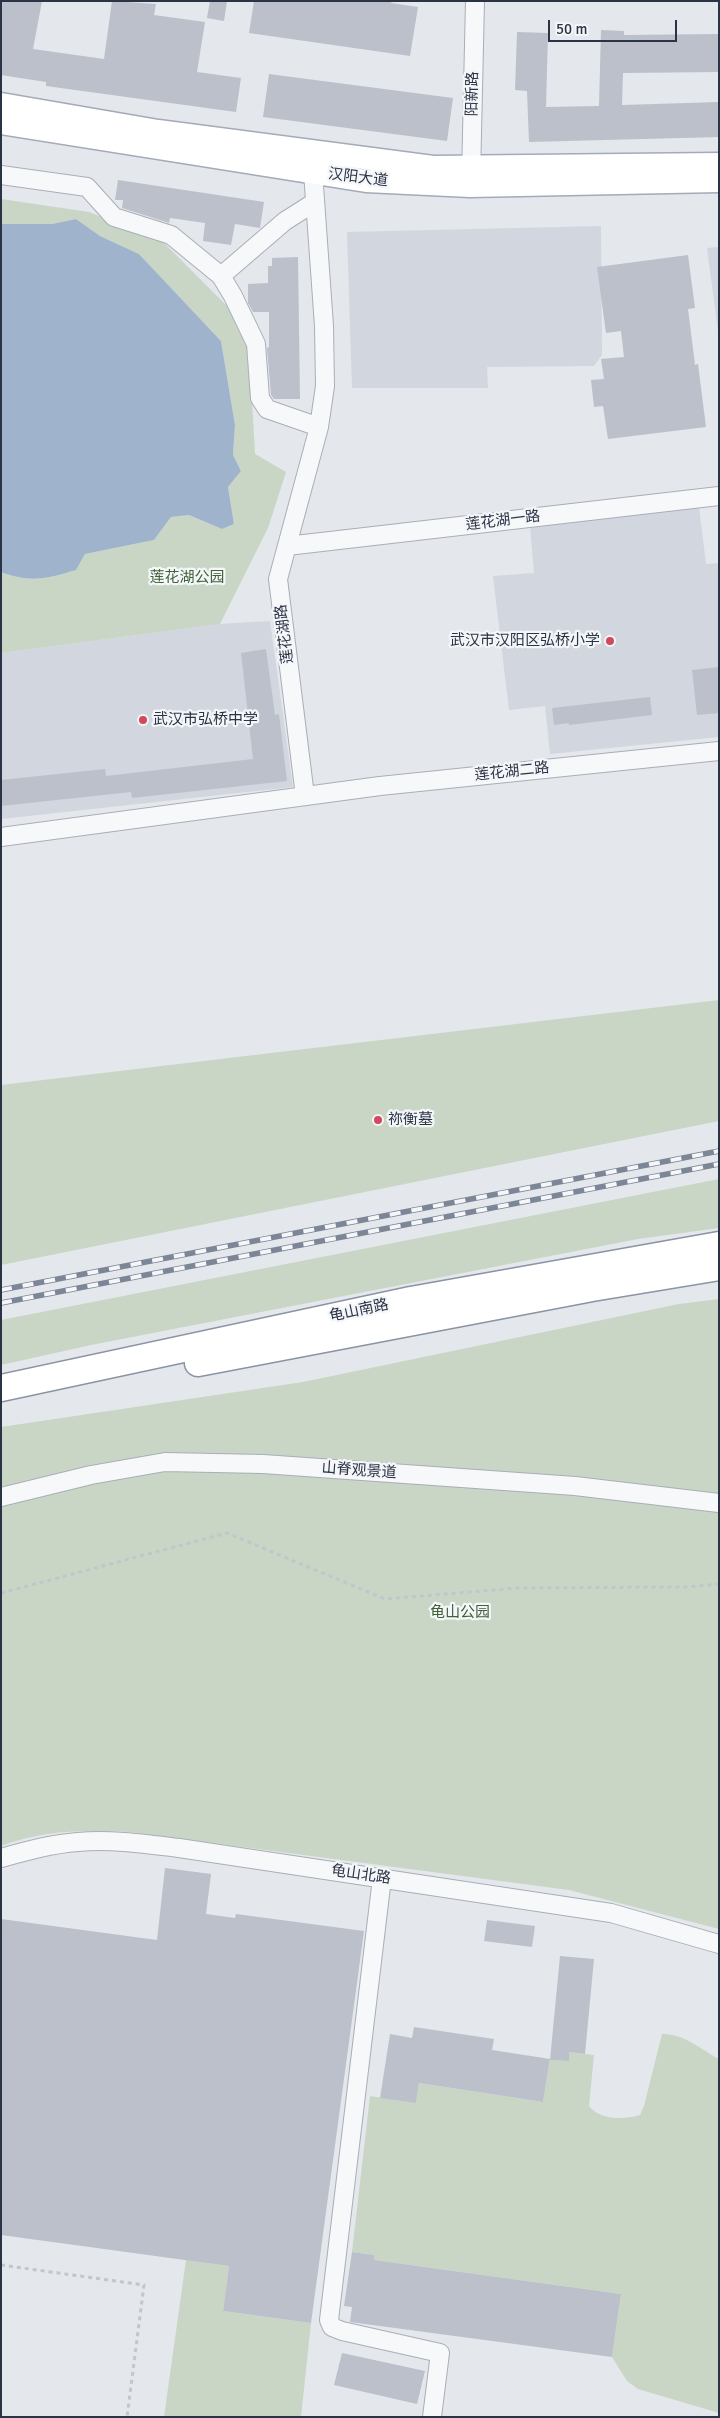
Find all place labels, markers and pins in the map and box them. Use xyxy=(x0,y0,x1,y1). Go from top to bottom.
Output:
place label: 武汉市汉阳区弘桥小学 xyxy=(450,632,600,650)
marker: 武汉市汉阳区弘桥小学 xyxy=(604,635,616,647)
place label: 武汉市弘桥中学 xyxy=(153,711,258,729)
marker: 武汉市弘桥中学 xyxy=(137,714,149,726)
place label: 祢衡墓 xyxy=(388,1111,433,1129)
marker: 祢衡墓 xyxy=(372,1114,384,1126)

